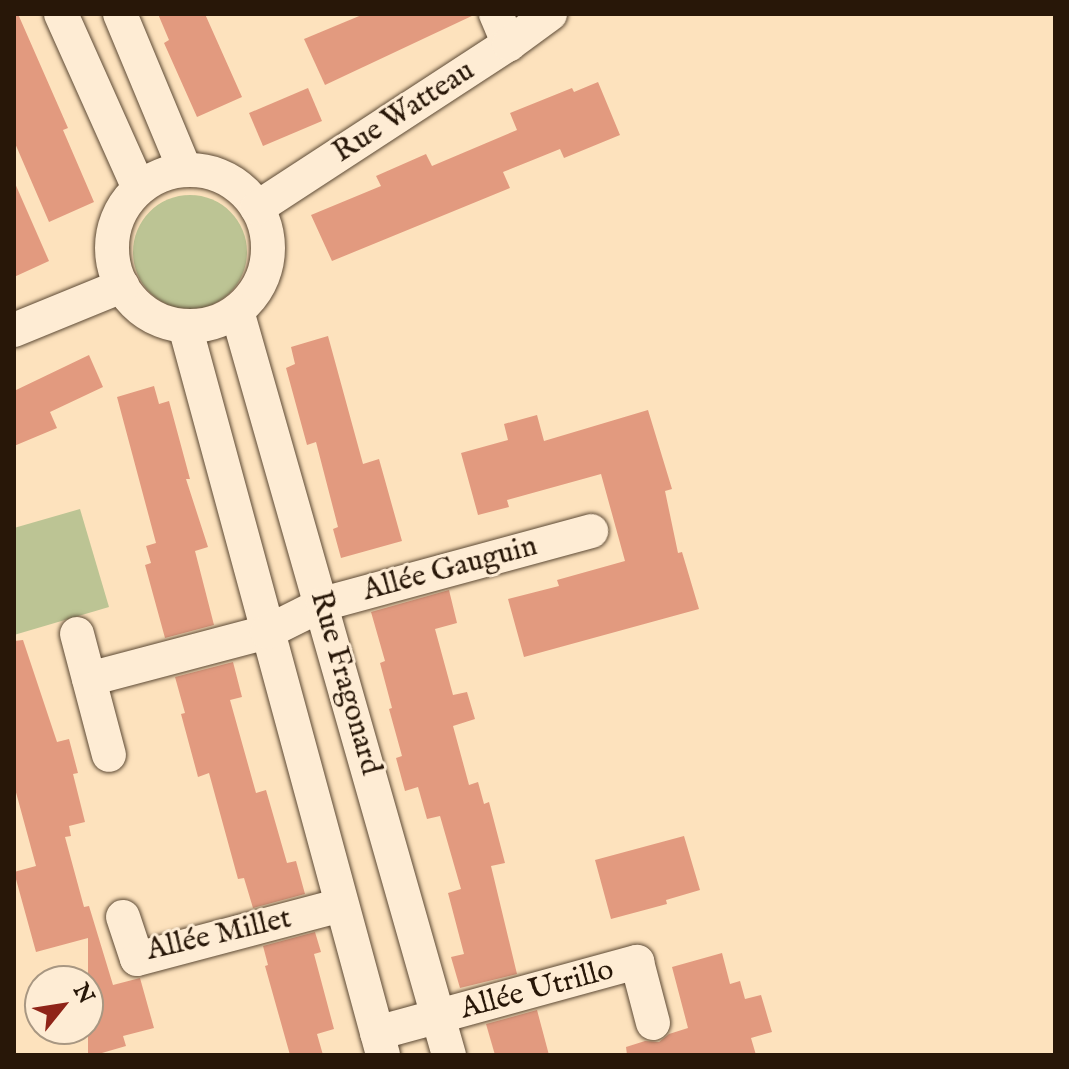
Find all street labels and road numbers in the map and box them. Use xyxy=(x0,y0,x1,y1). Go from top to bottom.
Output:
street label: Rue Watteau xyxy=(327,53,481,171)
street label: Allée Gauguin xyxy=(359,528,541,610)
street label: Rue Fragonard xyxy=(302,587,388,779)
street label: Allée Millet xyxy=(143,901,295,969)
street label: Allée Utrillo xyxy=(456,952,618,1028)

